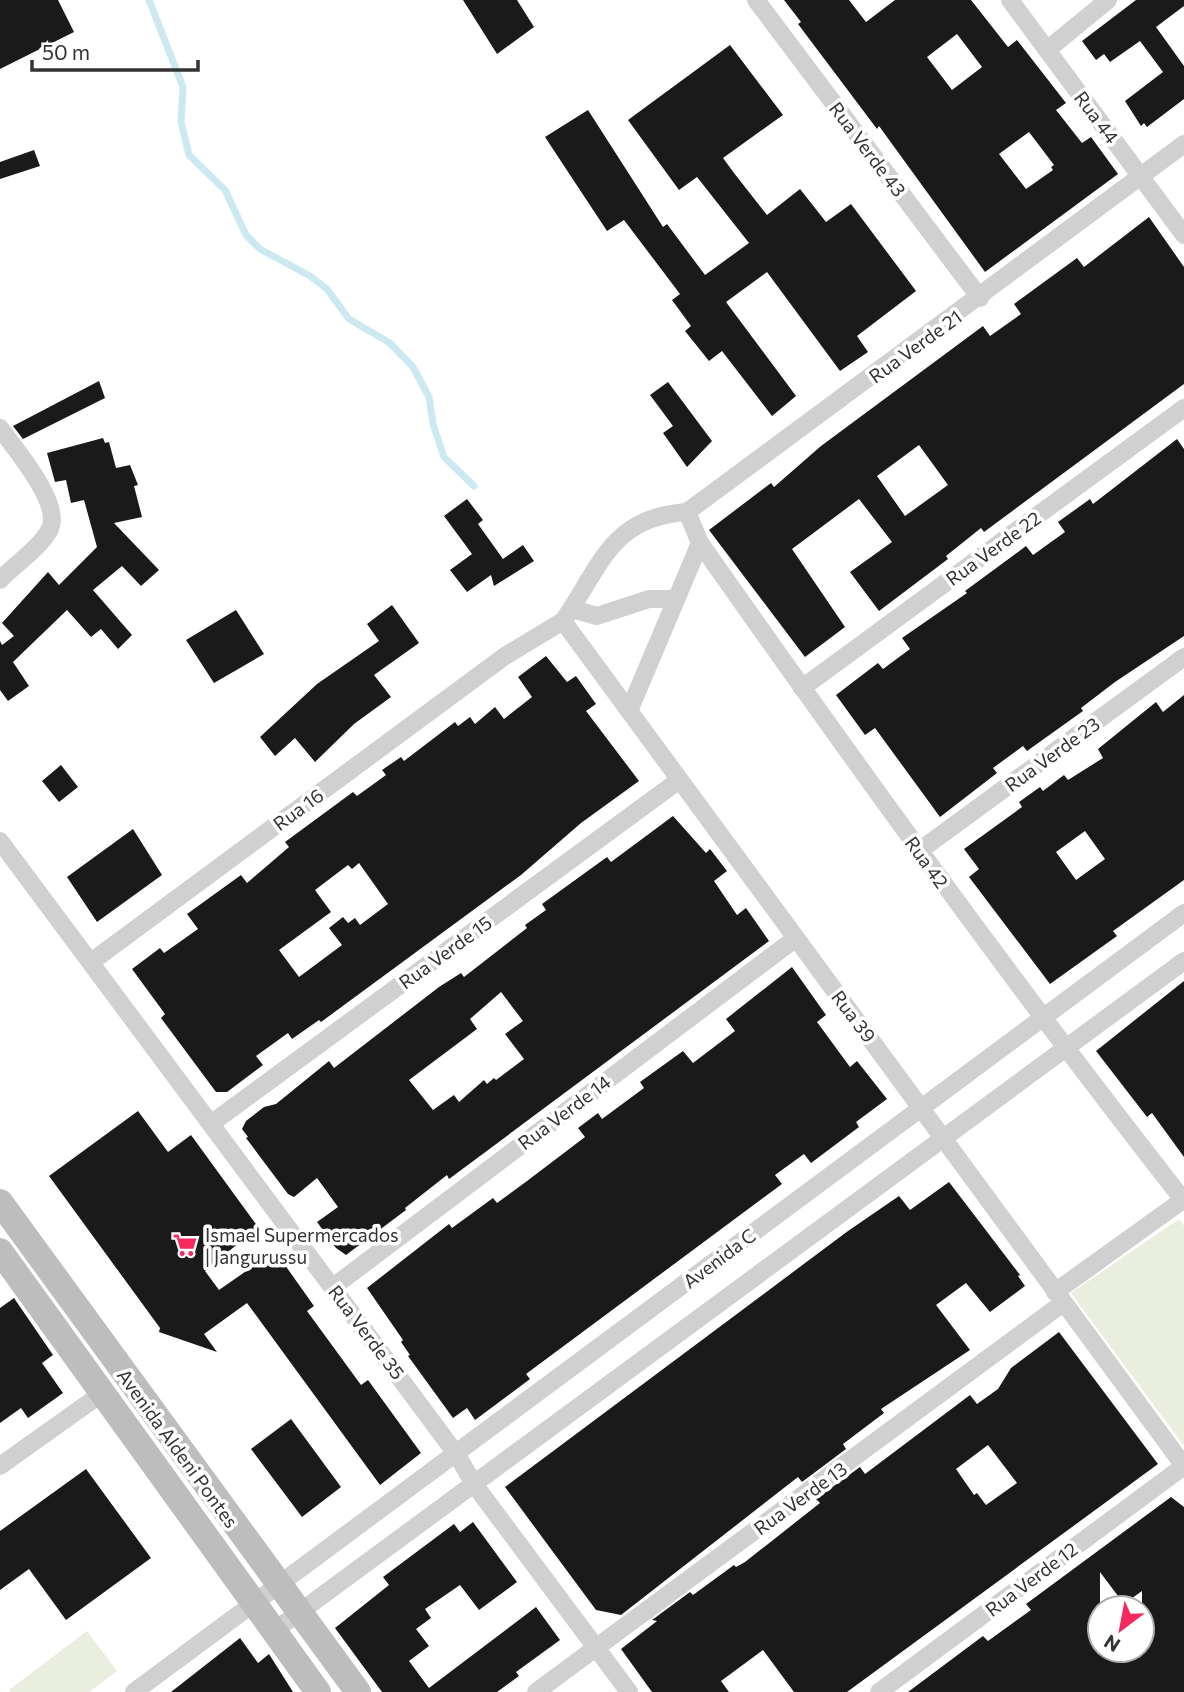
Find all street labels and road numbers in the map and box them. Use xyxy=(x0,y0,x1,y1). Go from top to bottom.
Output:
street label: Rua 44 xyxy=(1070,86,1124,148)
street label: Rua Verde 43 xyxy=(825,97,911,201)
street label: Rua Verde 21 xyxy=(864,305,966,387)
street label: Rua Verde 22 xyxy=(941,506,1045,590)
street label: Rua Verde 23 xyxy=(1000,712,1104,796)
street label: Rua 16 xyxy=(268,783,328,835)
street label: Rua 42 xyxy=(901,832,953,892)
street label: Rua Verde 15 xyxy=(394,911,496,993)
street label: Rua 39 xyxy=(827,985,881,1047)
street label: Rua Verde 14 xyxy=(513,1070,615,1154)
street label: Avenida C xyxy=(678,1223,760,1293)
street label: Rua Verde 35 xyxy=(324,1280,410,1384)
street label: Avenida Aldeni Pontes xyxy=(113,1364,243,1532)
street label: Rua Verde 13 xyxy=(749,1457,851,1539)
street label: Rua Verde 12 xyxy=(981,1537,1081,1621)

